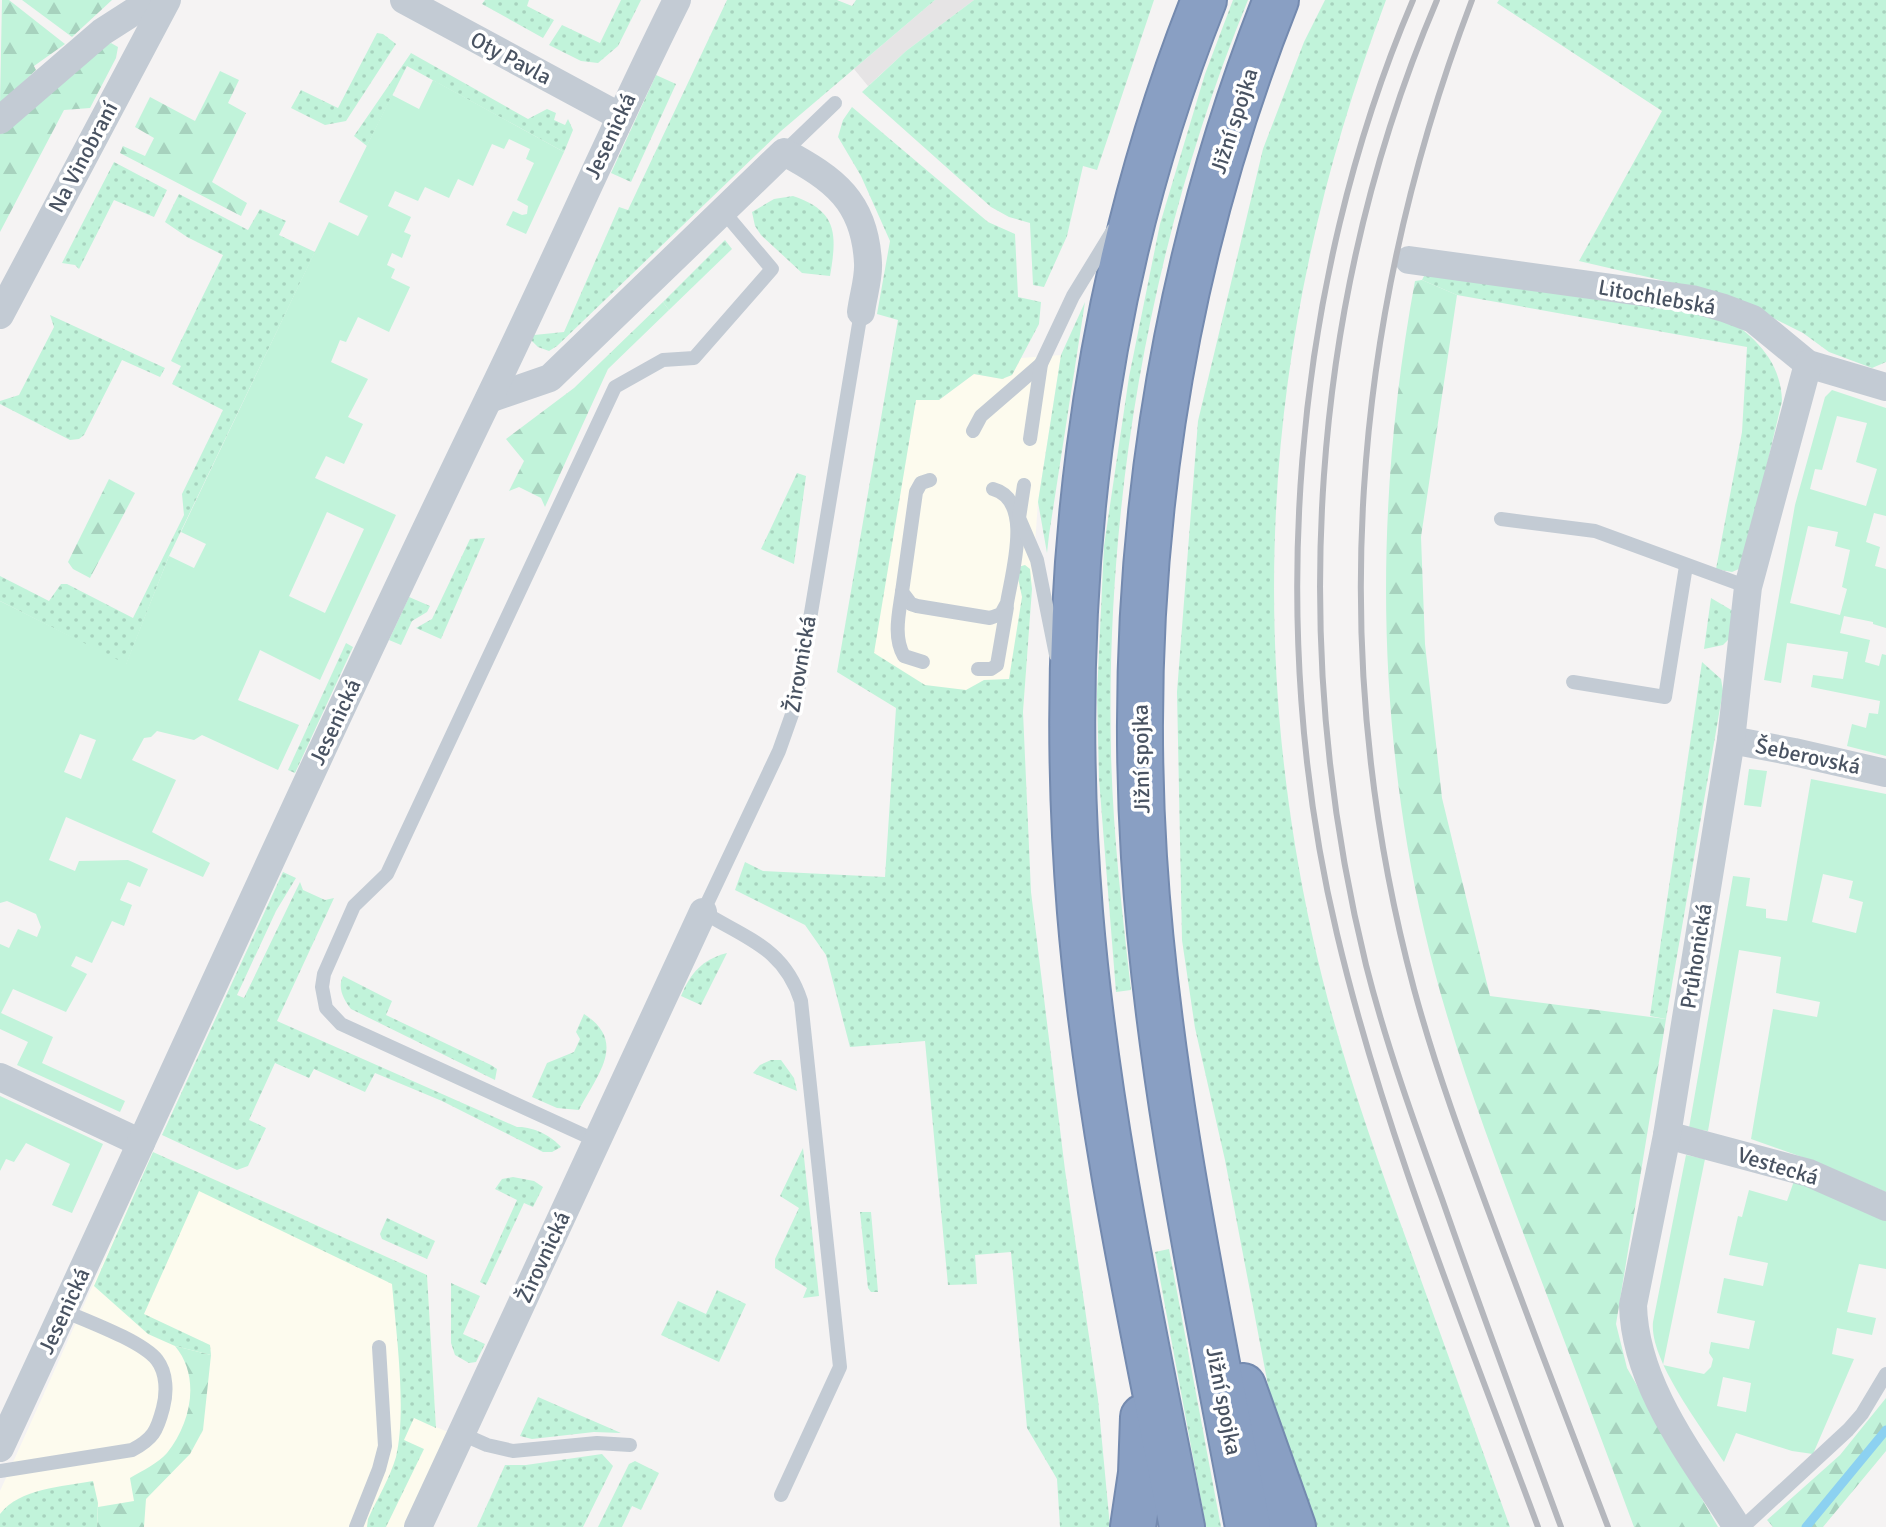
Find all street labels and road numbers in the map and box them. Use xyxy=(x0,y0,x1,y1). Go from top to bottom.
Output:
street label: Oty Pavla xyxy=(466,25,556,91)
street label: Jižní spojka xyxy=(1204,65,1264,177)
street label: Jesenická xyxy=(578,89,642,183)
street label: Na Vinobraní xyxy=(43,97,123,217)
street label: Litochlebská xyxy=(1596,273,1718,321)
street label: Žirovnická xyxy=(778,614,822,714)
street label: Jesenická xyxy=(303,675,367,769)
street label: Jižní spojka xyxy=(1127,704,1155,814)
street label: Šeberovská xyxy=(1753,732,1863,780)
street label: Průhonická xyxy=(1674,901,1718,1011)
street label: Vestecká xyxy=(1734,1141,1822,1191)
street label: Žirovnická xyxy=(510,1207,576,1307)
street label: Jesenická xyxy=(32,1264,96,1358)
street label: Jižní spojka xyxy=(1200,1345,1248,1457)

